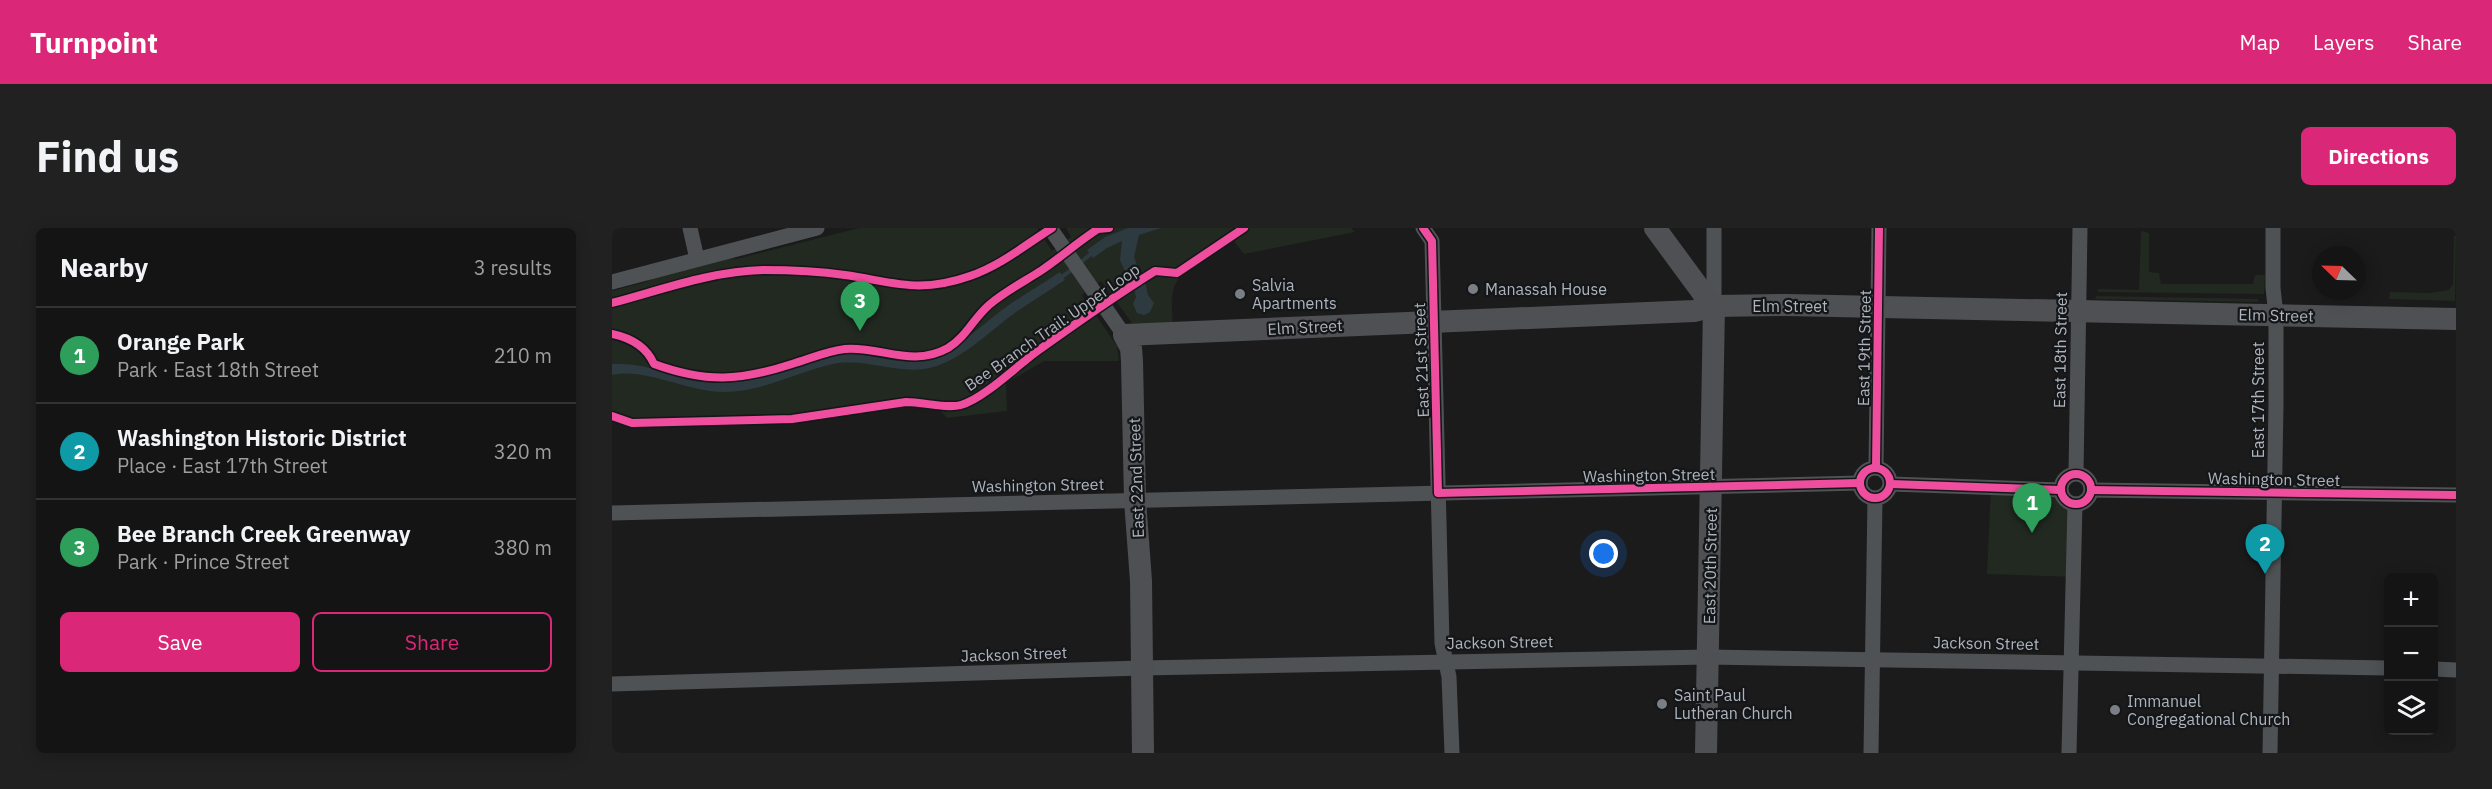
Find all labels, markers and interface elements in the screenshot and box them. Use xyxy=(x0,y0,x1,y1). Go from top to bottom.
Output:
text: Turnpoint xyxy=(30,24,158,61)
text: Map xyxy=(2240,28,2280,56)
text: Layers xyxy=(2313,28,2375,56)
text: Share xyxy=(2408,28,2462,56)
button: Directions xyxy=(2301,127,2456,185)
text: Find us xyxy=(36,129,179,184)
north arrow xyxy=(2312,246,2366,300)
text: Nearby xyxy=(60,250,148,284)
text: 3 results xyxy=(474,254,552,281)
street label: Bee Branch Trail: Upper Loop xyxy=(961,259,1143,395)
place label: Salvia Apartments xyxy=(1252,275,1337,313)
place label: Manassah House xyxy=(1485,279,1607,299)
pin: 3 xyxy=(840,282,880,331)
marker: Manassah House xyxy=(1466,282,1480,296)
marker: Salvia Apartments xyxy=(1233,287,1247,301)
street label: East 19th Street xyxy=(1853,290,1875,406)
street label: East 18th Street xyxy=(2049,292,2071,408)
street label: Elm Street xyxy=(1752,296,1828,316)
street label: East 21st Street xyxy=(1409,302,1433,418)
street label: Elm Street xyxy=(2238,304,2314,326)
street label: Elm Street xyxy=(1267,315,1343,339)
text: Orange Park xyxy=(117,327,245,356)
text: 1 xyxy=(74,342,86,369)
text: 210 m xyxy=(494,342,552,369)
street label: East 17th Street xyxy=(2248,342,2268,458)
text: Park · East 18th Street xyxy=(117,356,319,383)
street label: East 22nd Street xyxy=(1124,418,1148,538)
text: Washington Historic District xyxy=(117,423,407,452)
text: 2 xyxy=(74,438,86,465)
text: 320 m xyxy=(494,438,552,465)
text: Place · East 17th Street xyxy=(117,452,328,479)
street label: Washington Street xyxy=(1583,464,1715,486)
street label: Washington Street xyxy=(2208,468,2340,490)
street label: Washington Street xyxy=(972,474,1104,496)
pin: 1 xyxy=(2012,484,2052,533)
street label: East 20th Street xyxy=(1699,508,1721,624)
text: Bee Branch Creek Greenway xyxy=(117,519,410,548)
pin: 2 xyxy=(2246,524,2284,574)
text: 3 xyxy=(74,534,86,561)
text: 380 m xyxy=(494,534,552,561)
your location xyxy=(1589,539,1618,568)
text: Park · Prince Street xyxy=(117,548,290,575)
map controls xyxy=(2384,573,2438,735)
button: + xyxy=(2384,573,2438,627)
button: Save xyxy=(60,612,300,672)
button: Share xyxy=(312,612,552,672)
button: − xyxy=(2384,627,2438,681)
street label: Jackson Street xyxy=(1447,631,1553,653)
street label: Jackson Street xyxy=(1933,632,2039,654)
street label: Jackson Street xyxy=(960,642,1068,666)
button: layers xyxy=(2384,681,2438,735)
place label: Saint Paul Lutheran Church xyxy=(1674,685,1793,723)
place label: Immanuel Congregational Church xyxy=(2127,691,2290,729)
marker: Saint Paul Lutheran Church xyxy=(1655,697,1669,711)
marker: Immanuel Congregational Church xyxy=(2108,703,2122,717)

